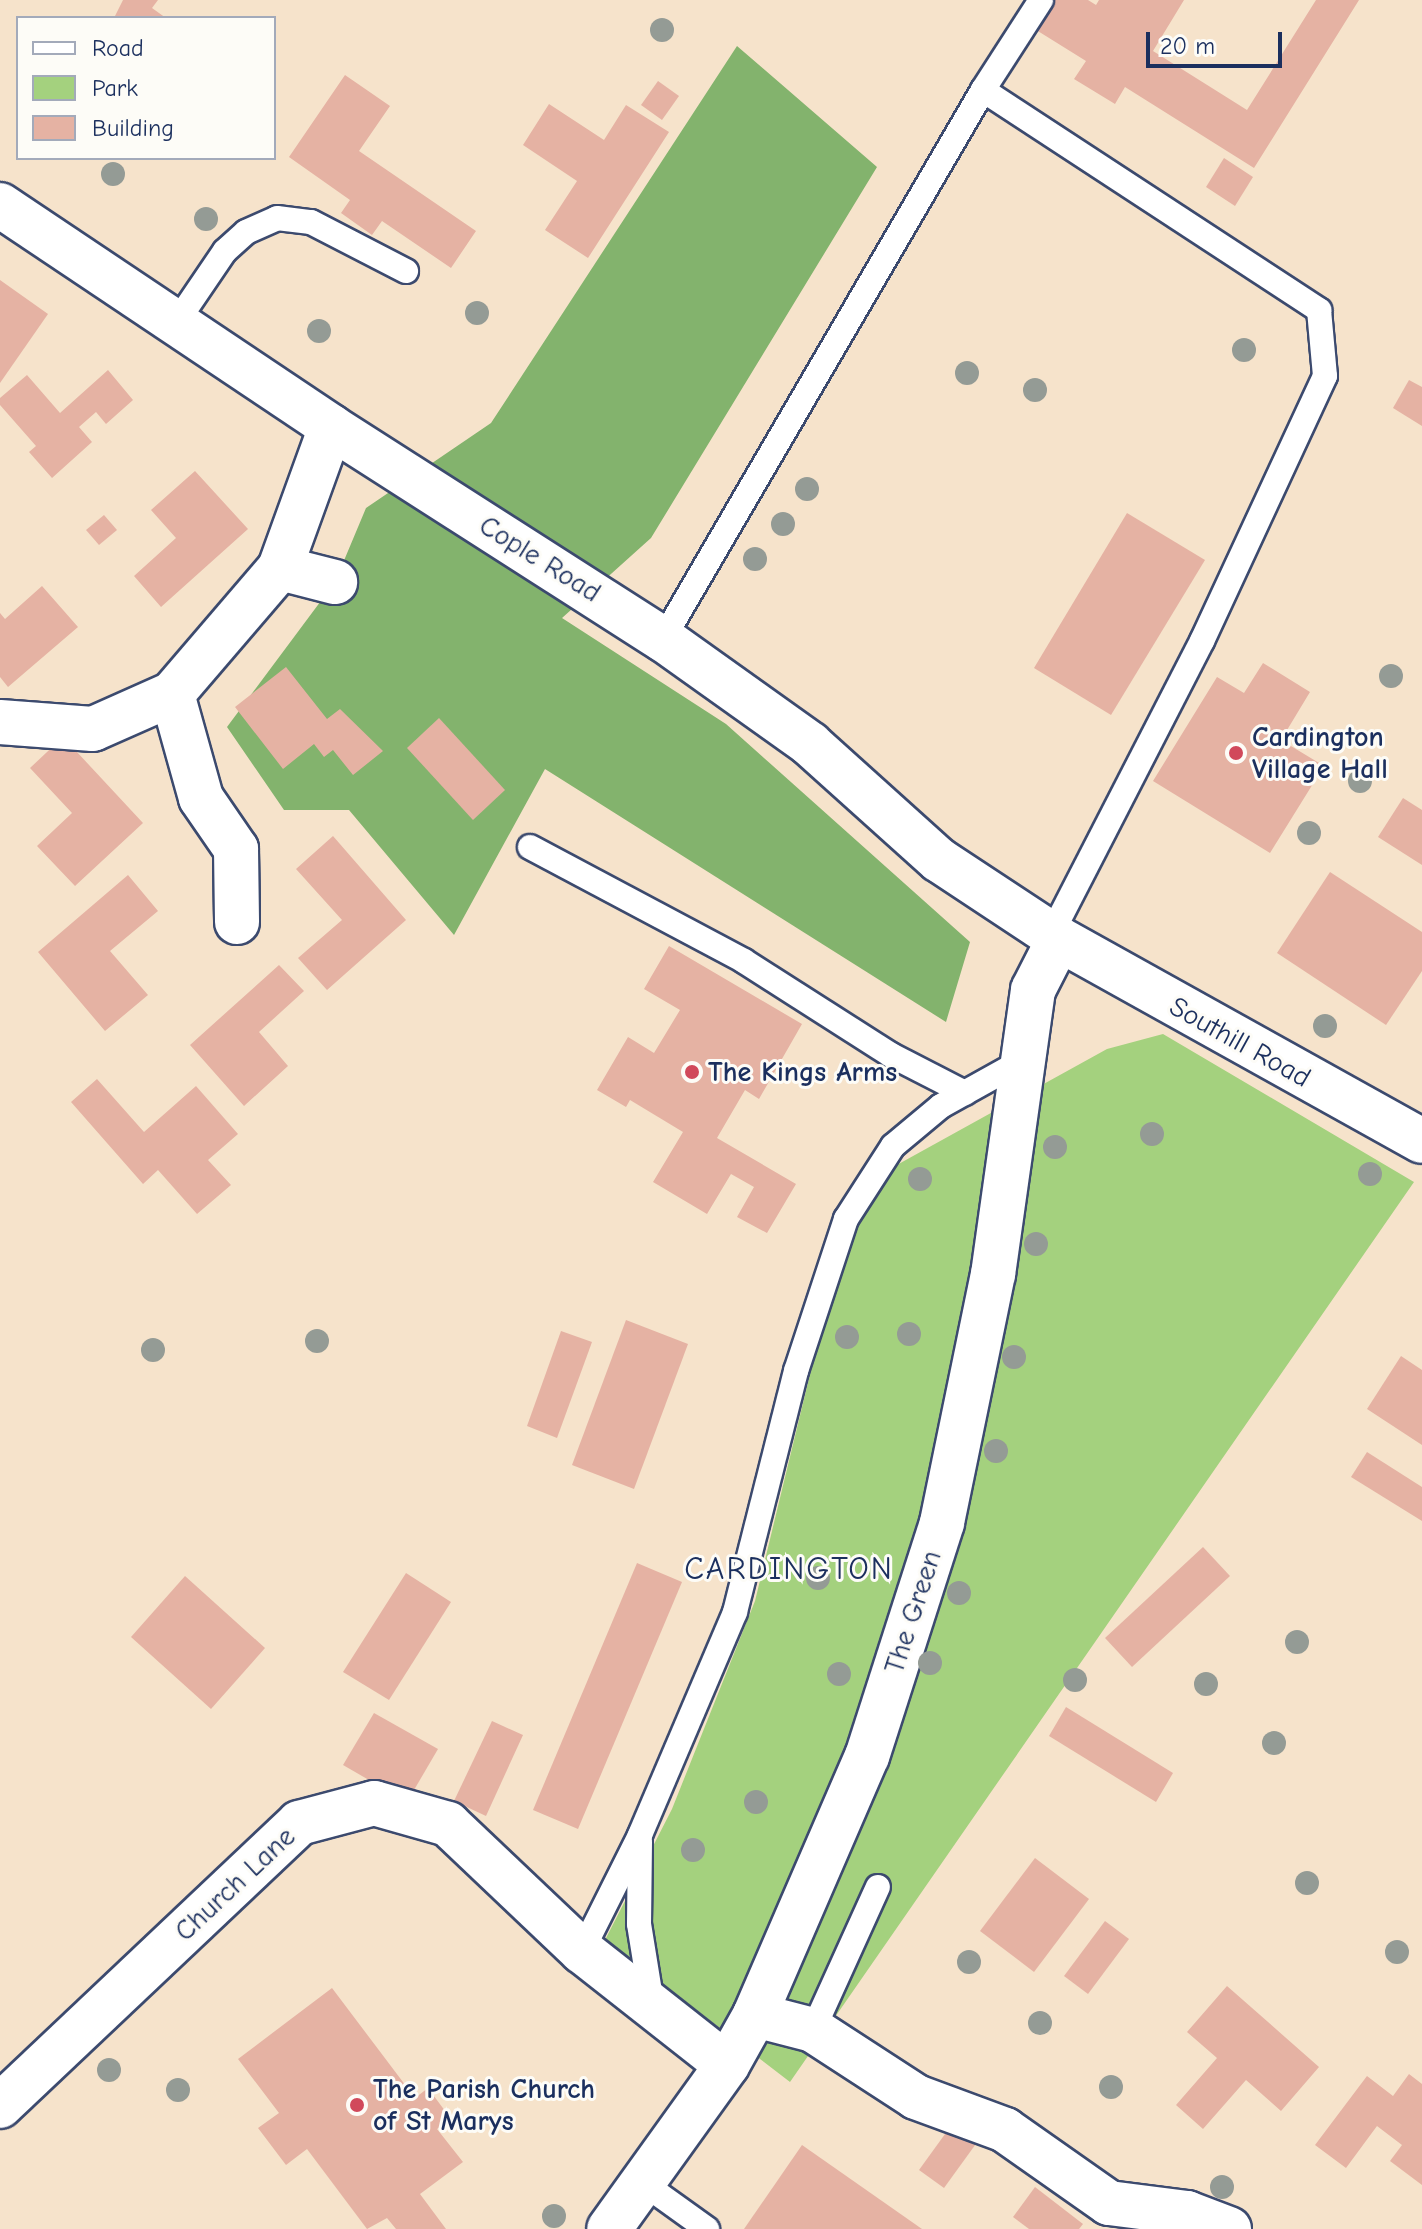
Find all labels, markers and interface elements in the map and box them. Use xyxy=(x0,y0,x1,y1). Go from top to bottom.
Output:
legend xyxy=(16,16,276,160)
scale bar xyxy=(1150,16,1286,66)
text: 20 m xyxy=(1160,32,1215,60)
text: Road xyxy=(92,34,144,62)
text: Park xyxy=(92,74,138,102)
text: Building xyxy=(92,114,174,142)
street label: Cople Road xyxy=(473,508,607,610)
place label: Cardington Village Hall xyxy=(1252,720,1388,786)
marker: Cardington Village Hall xyxy=(1227,744,1245,762)
street label: Southill Road xyxy=(1164,989,1316,1095)
place label: The Kings Arms xyxy=(708,1055,897,1089)
marker: The Kings Arms xyxy=(683,1063,701,1081)
street label: The Green xyxy=(877,1546,949,1678)
district label: CARDINGTON xyxy=(684,1550,894,1588)
street label: Church Lane xyxy=(168,1820,302,1948)
place label: The Parish Church of St Marys xyxy=(373,2072,595,2138)
marker: The Parish Church of St Marys xyxy=(348,2096,366,2114)

